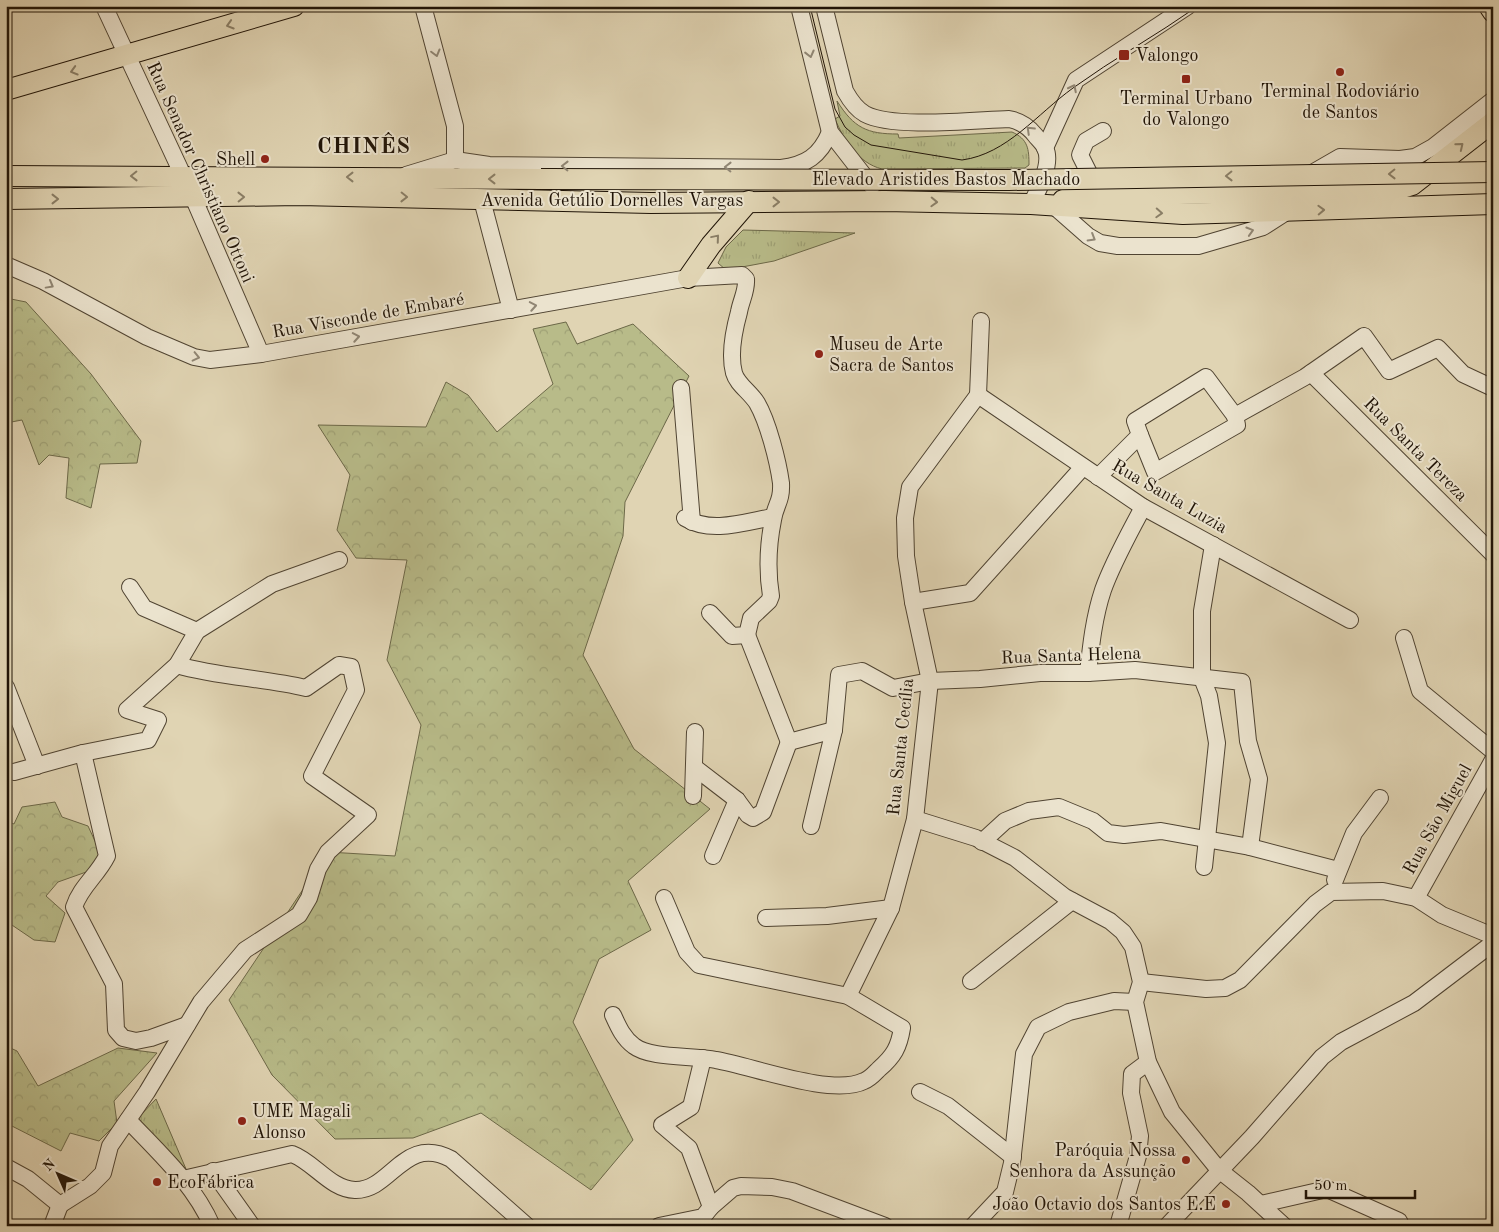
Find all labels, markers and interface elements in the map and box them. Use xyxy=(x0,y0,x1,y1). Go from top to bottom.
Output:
one-way arrow xyxy=(227,20,235,30)
place label: Valongo xyxy=(1135,47,1199,65)
marker: Valongo xyxy=(1117,48,1131,62)
one-way arrow xyxy=(430,49,440,57)
one-way arrow xyxy=(804,49,815,58)
street label: Rua Senador Christiano Ottoni xyxy=(143,59,257,286)
one-way arrow xyxy=(70,65,79,76)
marker: Terminal Rodoviário de Santos xyxy=(1334,66,1346,78)
marker: Terminal Urbano do Valongo xyxy=(1180,73,1192,85)
place label: Terminal Rodoviário de Santos xyxy=(1261,83,1419,122)
one-way arrow xyxy=(1067,84,1077,93)
place label: Terminal Urbano do Valongo xyxy=(1119,90,1253,129)
one-way arrow xyxy=(1026,127,1035,136)
district label: CHINÊS xyxy=(317,132,411,158)
one-way arrow xyxy=(1454,144,1463,152)
place label: Shell xyxy=(216,151,255,169)
marker: Shell xyxy=(259,153,271,165)
one-way arrow xyxy=(561,161,569,172)
one-way arrow xyxy=(723,162,731,172)
one-way arrow xyxy=(1387,169,1395,179)
one-way arrow xyxy=(130,171,138,181)
street label: Elevado Aristides Bastos Machado xyxy=(812,171,1080,189)
one-way arrow xyxy=(1225,171,1232,181)
one-way arrow xyxy=(345,172,353,182)
one-way arrow xyxy=(488,174,496,184)
one-way arrow xyxy=(238,191,246,202)
one-way arrow xyxy=(400,192,408,203)
street label: Avenida Getúlio Dornelles Vargas xyxy=(481,192,744,210)
one-way arrow xyxy=(51,193,59,204)
one-way arrow xyxy=(773,197,781,207)
one-way arrow xyxy=(930,197,938,207)
one-way arrow xyxy=(1318,204,1326,215)
one-way arrow xyxy=(1155,207,1163,218)
one-way arrow xyxy=(1246,226,1254,236)
one-way arrow xyxy=(1087,231,1096,241)
one-way arrow xyxy=(711,235,720,244)
one-way arrow xyxy=(45,279,54,289)
street label: Rua Visconde de Embaré xyxy=(271,290,466,342)
one-way arrow xyxy=(529,301,538,311)
one-way arrow xyxy=(352,333,361,343)
place label: Museu de Arte Sacra de Santos xyxy=(829,336,954,375)
marker: Museu de Arte Sacra de Santos xyxy=(813,348,825,360)
one-way arrow xyxy=(192,351,200,362)
street label: Rua Santa Tereza xyxy=(1360,394,1471,505)
street label: Rua Santa Luzia xyxy=(1109,457,1230,537)
street label: Rua Santa Helena xyxy=(1000,645,1142,667)
street label: Rua Santa Cecília xyxy=(885,677,917,817)
street label: Rua São Miguel xyxy=(1400,761,1476,878)
place label: UME Magali Alonso xyxy=(252,1103,351,1142)
marker: UME Magali Alonso xyxy=(236,1115,248,1127)
place label: Paróquia Nossa Senhora da Assunção xyxy=(1009,1142,1176,1181)
north arrow xyxy=(32,1150,82,1200)
marker: Paróquia Nossa Senhora da Assunção xyxy=(1180,1154,1192,1166)
text: N xyxy=(41,1157,58,1174)
scale bar xyxy=(1306,1167,1415,1199)
place label: EcoFábrica xyxy=(167,1174,254,1192)
marker: EcoFábrica xyxy=(151,1176,163,1188)
text: 50 m xyxy=(1314,1179,1348,1194)
place label: João Octavio dos Santos E.E xyxy=(992,1196,1216,1214)
marker: João Octavio dos Santos E.E xyxy=(1220,1198,1232,1210)

